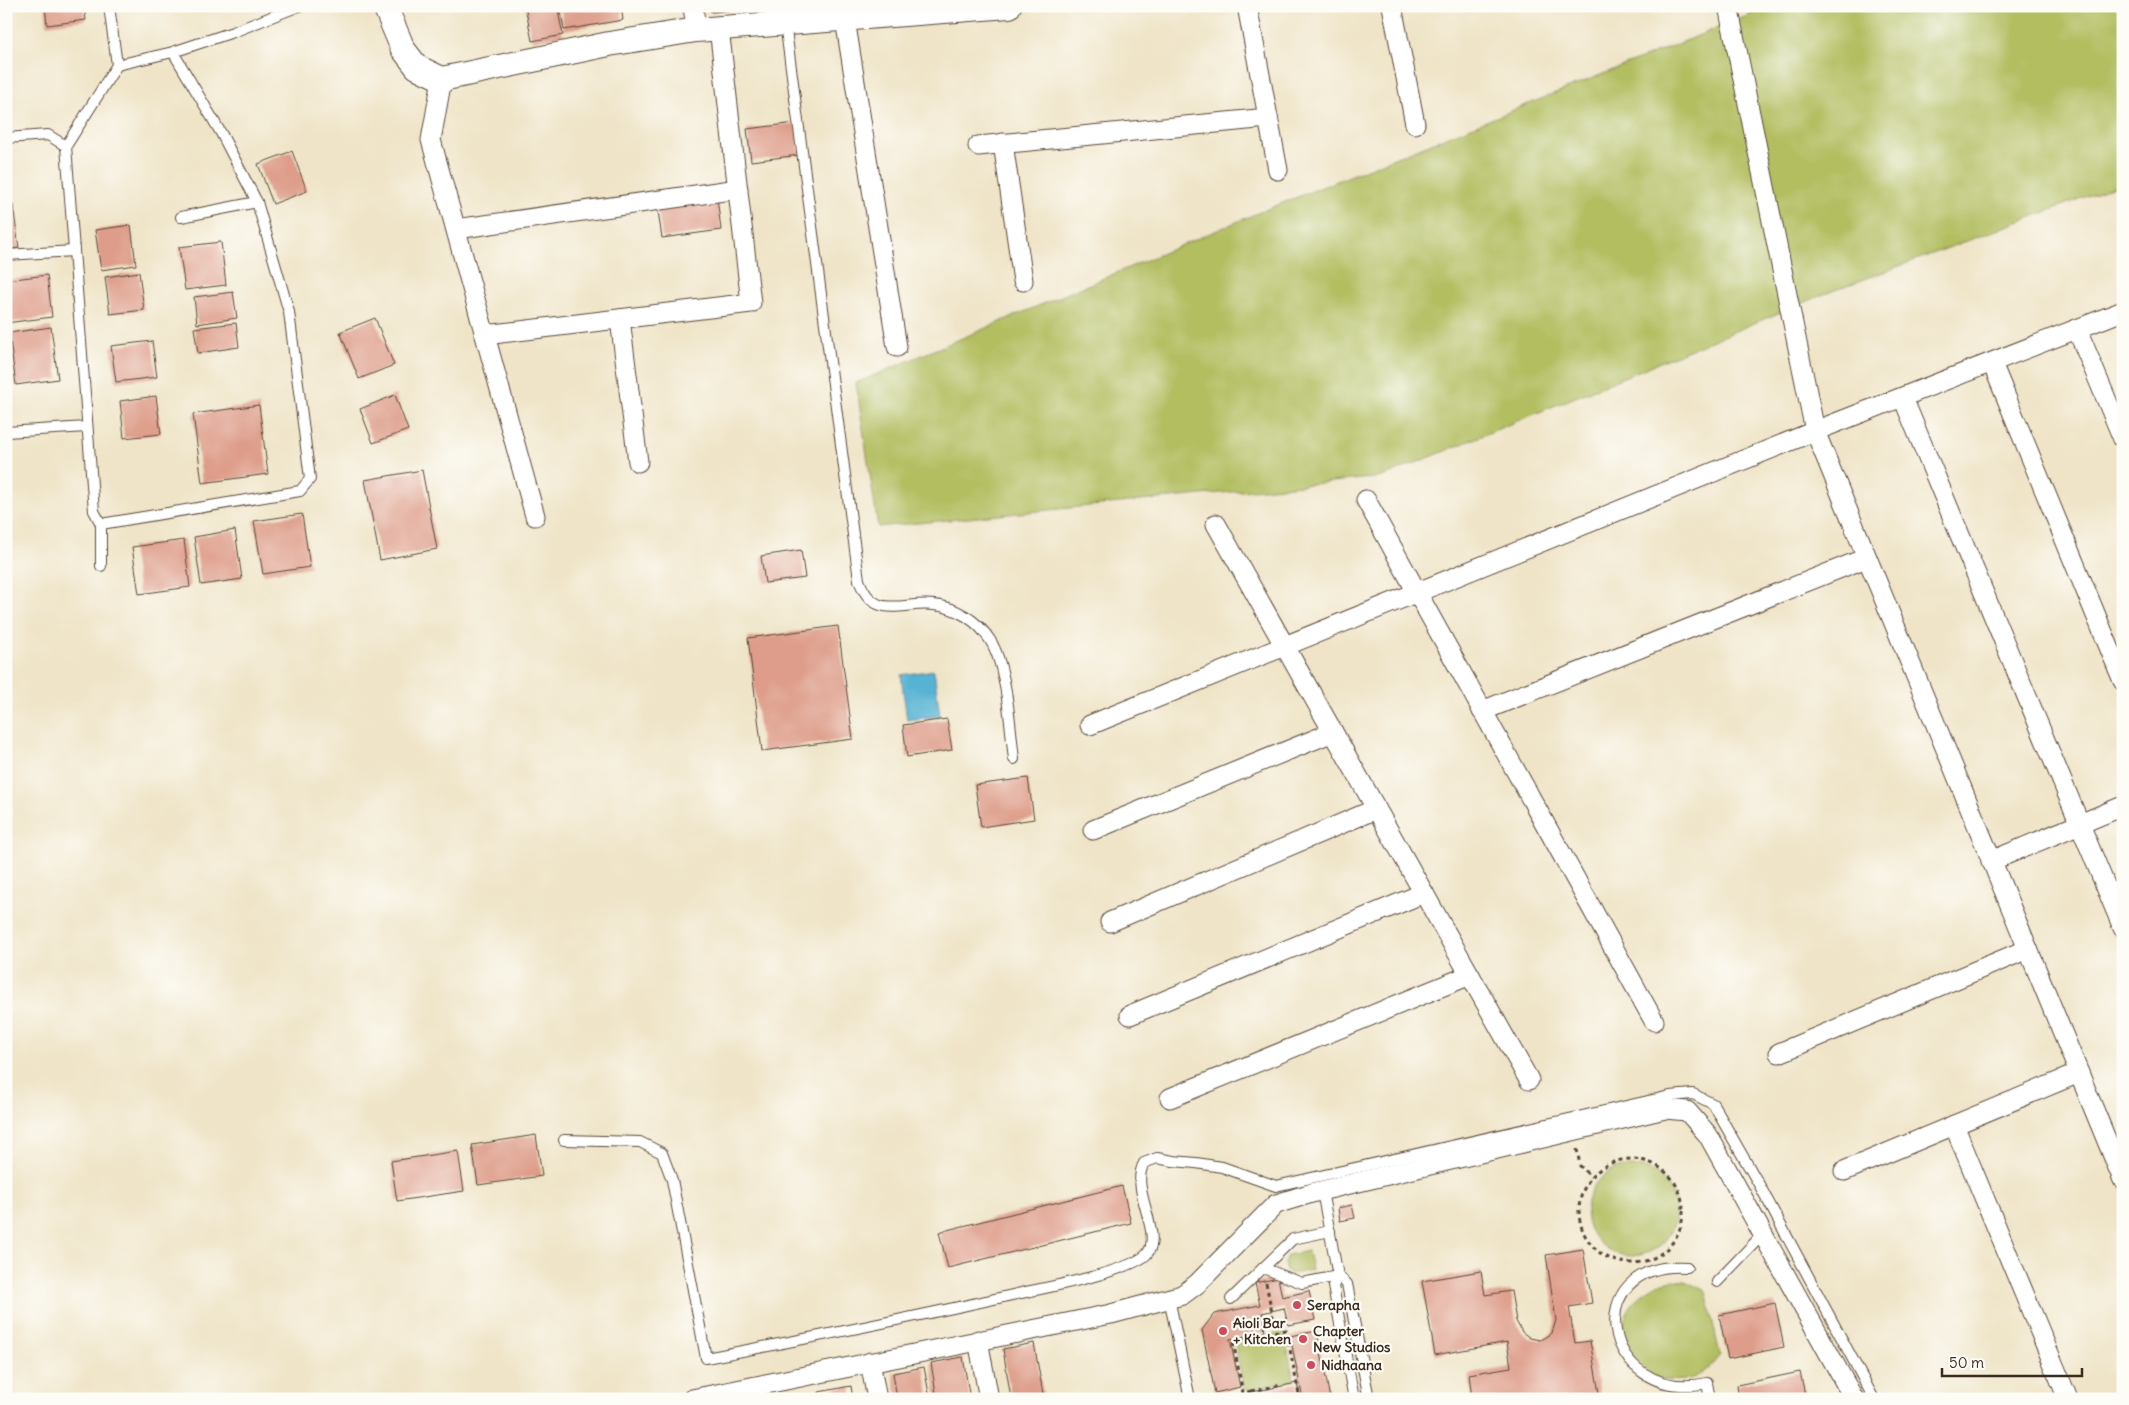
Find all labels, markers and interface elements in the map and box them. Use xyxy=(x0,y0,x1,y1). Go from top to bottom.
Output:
place label: Serapha xyxy=(1307,1296,1360,1314)
marker: Serapha xyxy=(1291,1299,1303,1311)
place label: Aioli Bar + Kitchen xyxy=(1233,1314,1291,1348)
place label: Chapter New Studios xyxy=(1313,1322,1391,1356)
marker: Aioli Bar + Kitchen xyxy=(1217,1325,1229,1337)
marker: Chapter New Studios xyxy=(1297,1333,1309,1345)
scale bar xyxy=(1942,1345,2082,1377)
text: 50 m xyxy=(1949,1353,1984,1372)
place label: Nidhaana xyxy=(1321,1356,1382,1374)
marker: Nidhaana xyxy=(1305,1359,1317,1371)

